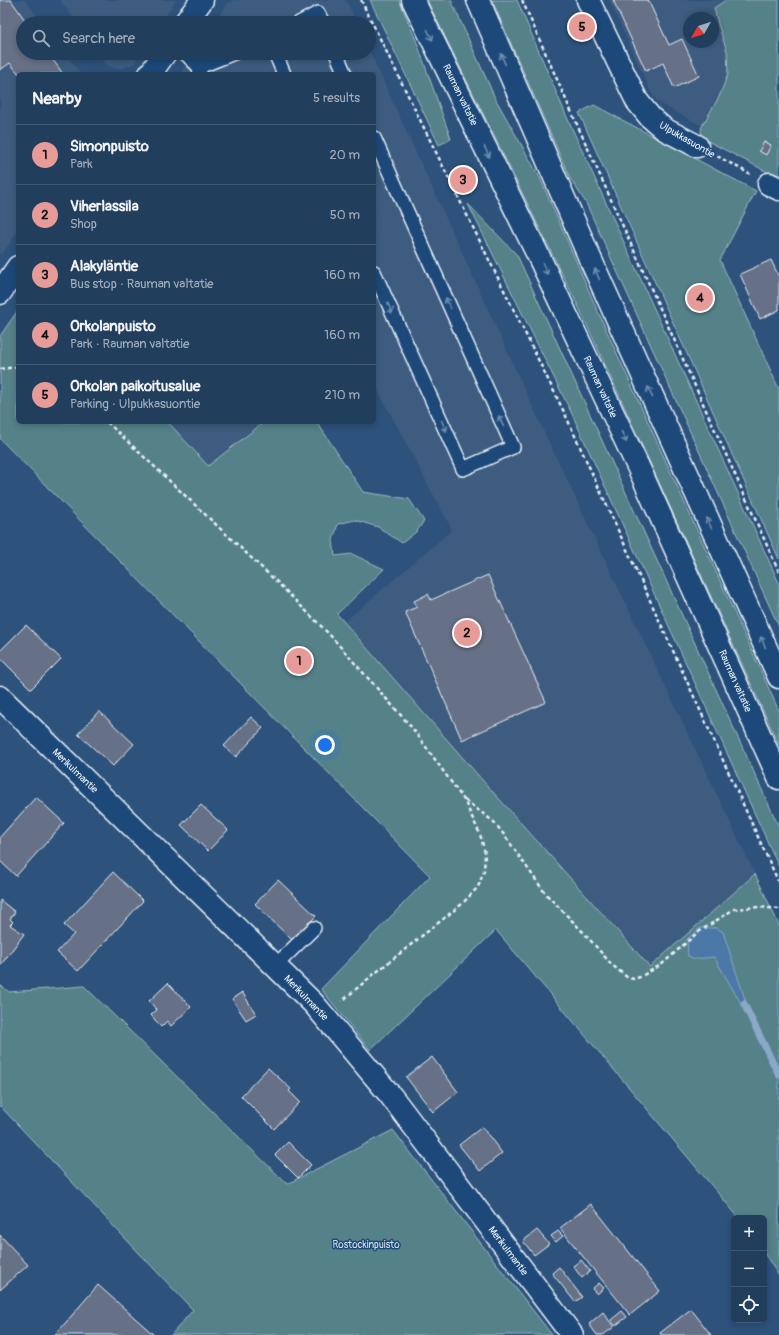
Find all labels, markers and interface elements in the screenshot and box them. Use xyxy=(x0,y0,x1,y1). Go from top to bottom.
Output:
pin: 5 xyxy=(569,12,595,42)
north arrow xyxy=(683,12,719,48)
search box xyxy=(16,16,376,60)
icon: search xyxy=(30,27,52,49)
text: Search here xyxy=(62,29,135,48)
one-way arrow xyxy=(427,29,434,41)
one-way arrow xyxy=(499,53,506,65)
street label: Rauman valtatie xyxy=(440,62,480,128)
text: Nearby xyxy=(32,88,81,109)
text: 5 results xyxy=(313,90,360,106)
street label: Ulpukkasuontie xyxy=(657,119,717,161)
text: Simonpuisto xyxy=(70,137,149,156)
one-way arrow xyxy=(484,146,492,158)
text: 1 xyxy=(42,147,48,163)
text: 20 m xyxy=(329,147,360,163)
text: Park xyxy=(70,156,93,172)
pin: 3 xyxy=(450,165,476,195)
text: Viherlassila xyxy=(70,197,139,216)
text: 2 xyxy=(41,207,49,223)
text: 50 m xyxy=(330,207,360,223)
text: Shop xyxy=(70,216,97,232)
text: Alakyläntie xyxy=(70,257,138,276)
one-way arrow xyxy=(542,262,549,274)
text: 3 xyxy=(41,267,49,283)
text: 160 m xyxy=(324,267,360,283)
one-way arrow xyxy=(593,268,600,280)
text: Bus stop · Rauman valtatie xyxy=(70,276,213,292)
pin: 4 xyxy=(687,283,713,313)
one-way arrow xyxy=(444,297,451,309)
one-way arrow xyxy=(387,302,394,314)
text: Orkolanpuisto xyxy=(70,317,156,336)
text: 4 xyxy=(41,327,49,343)
text: 160 m xyxy=(324,327,360,343)
text: Park · Rauman valtatie xyxy=(70,336,189,352)
street label: Rauman valtatie xyxy=(580,354,620,420)
text: Orkolan paikoitusalue xyxy=(70,377,201,396)
text: 5 xyxy=(41,387,49,403)
text: 210 m xyxy=(324,387,360,403)
one-way arrow xyxy=(646,387,653,399)
text: Parking · Ulpukkasuontie xyxy=(70,396,200,412)
one-way arrow xyxy=(497,416,504,428)
one-way arrow xyxy=(441,420,448,432)
one-way arrow xyxy=(621,431,628,443)
one-way arrow xyxy=(705,518,712,530)
pin: 2 xyxy=(454,618,480,648)
one-way arrow xyxy=(759,636,766,648)
pin: 1 xyxy=(286,646,312,676)
street label: Rauman valtatie xyxy=(716,648,754,714)
your location xyxy=(315,735,335,755)
street label: Merikulmantie xyxy=(50,746,100,796)
street label: Merikulmantie xyxy=(281,973,331,1023)
map controls xyxy=(731,1215,767,1323)
button: + xyxy=(731,1215,767,1251)
street label: Merikulmantie xyxy=(486,1224,530,1278)
park label: Rostockinpuisto xyxy=(332,1239,400,1251)
button: − xyxy=(731,1251,767,1287)
button: locate xyxy=(731,1287,767,1323)

